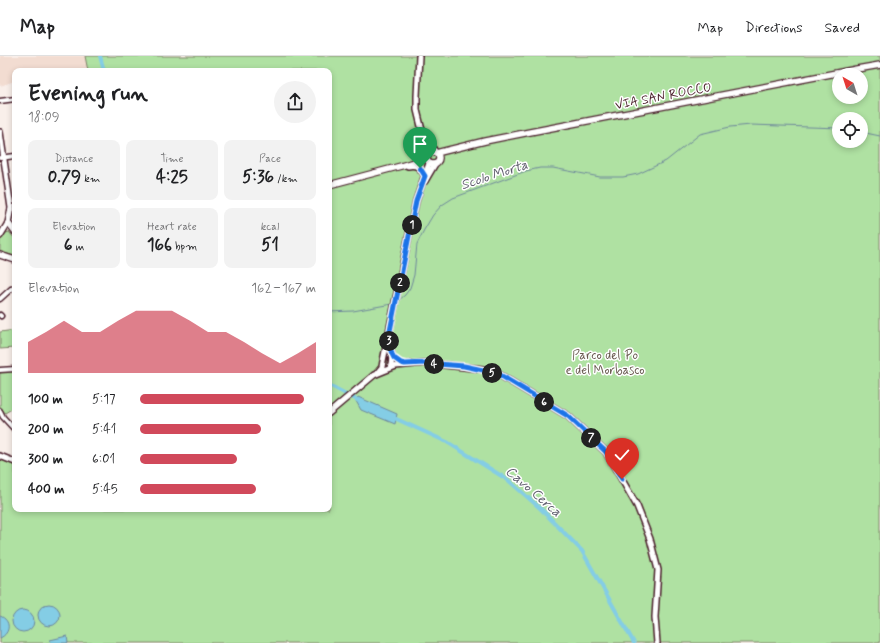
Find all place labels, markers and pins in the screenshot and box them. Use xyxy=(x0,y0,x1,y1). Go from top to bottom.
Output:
pin xyxy=(403,127,437,168)
pin: 1 xyxy=(402,215,422,235)
pin: 2 xyxy=(390,273,410,293)
pin: 3 xyxy=(379,331,399,351)
pin: 4 xyxy=(424,354,444,374)
pin: 5 xyxy=(482,363,502,383)
pin: 6 xyxy=(534,392,554,412)
pin: 7 xyxy=(581,428,601,448)
pin xyxy=(605,438,639,479)

